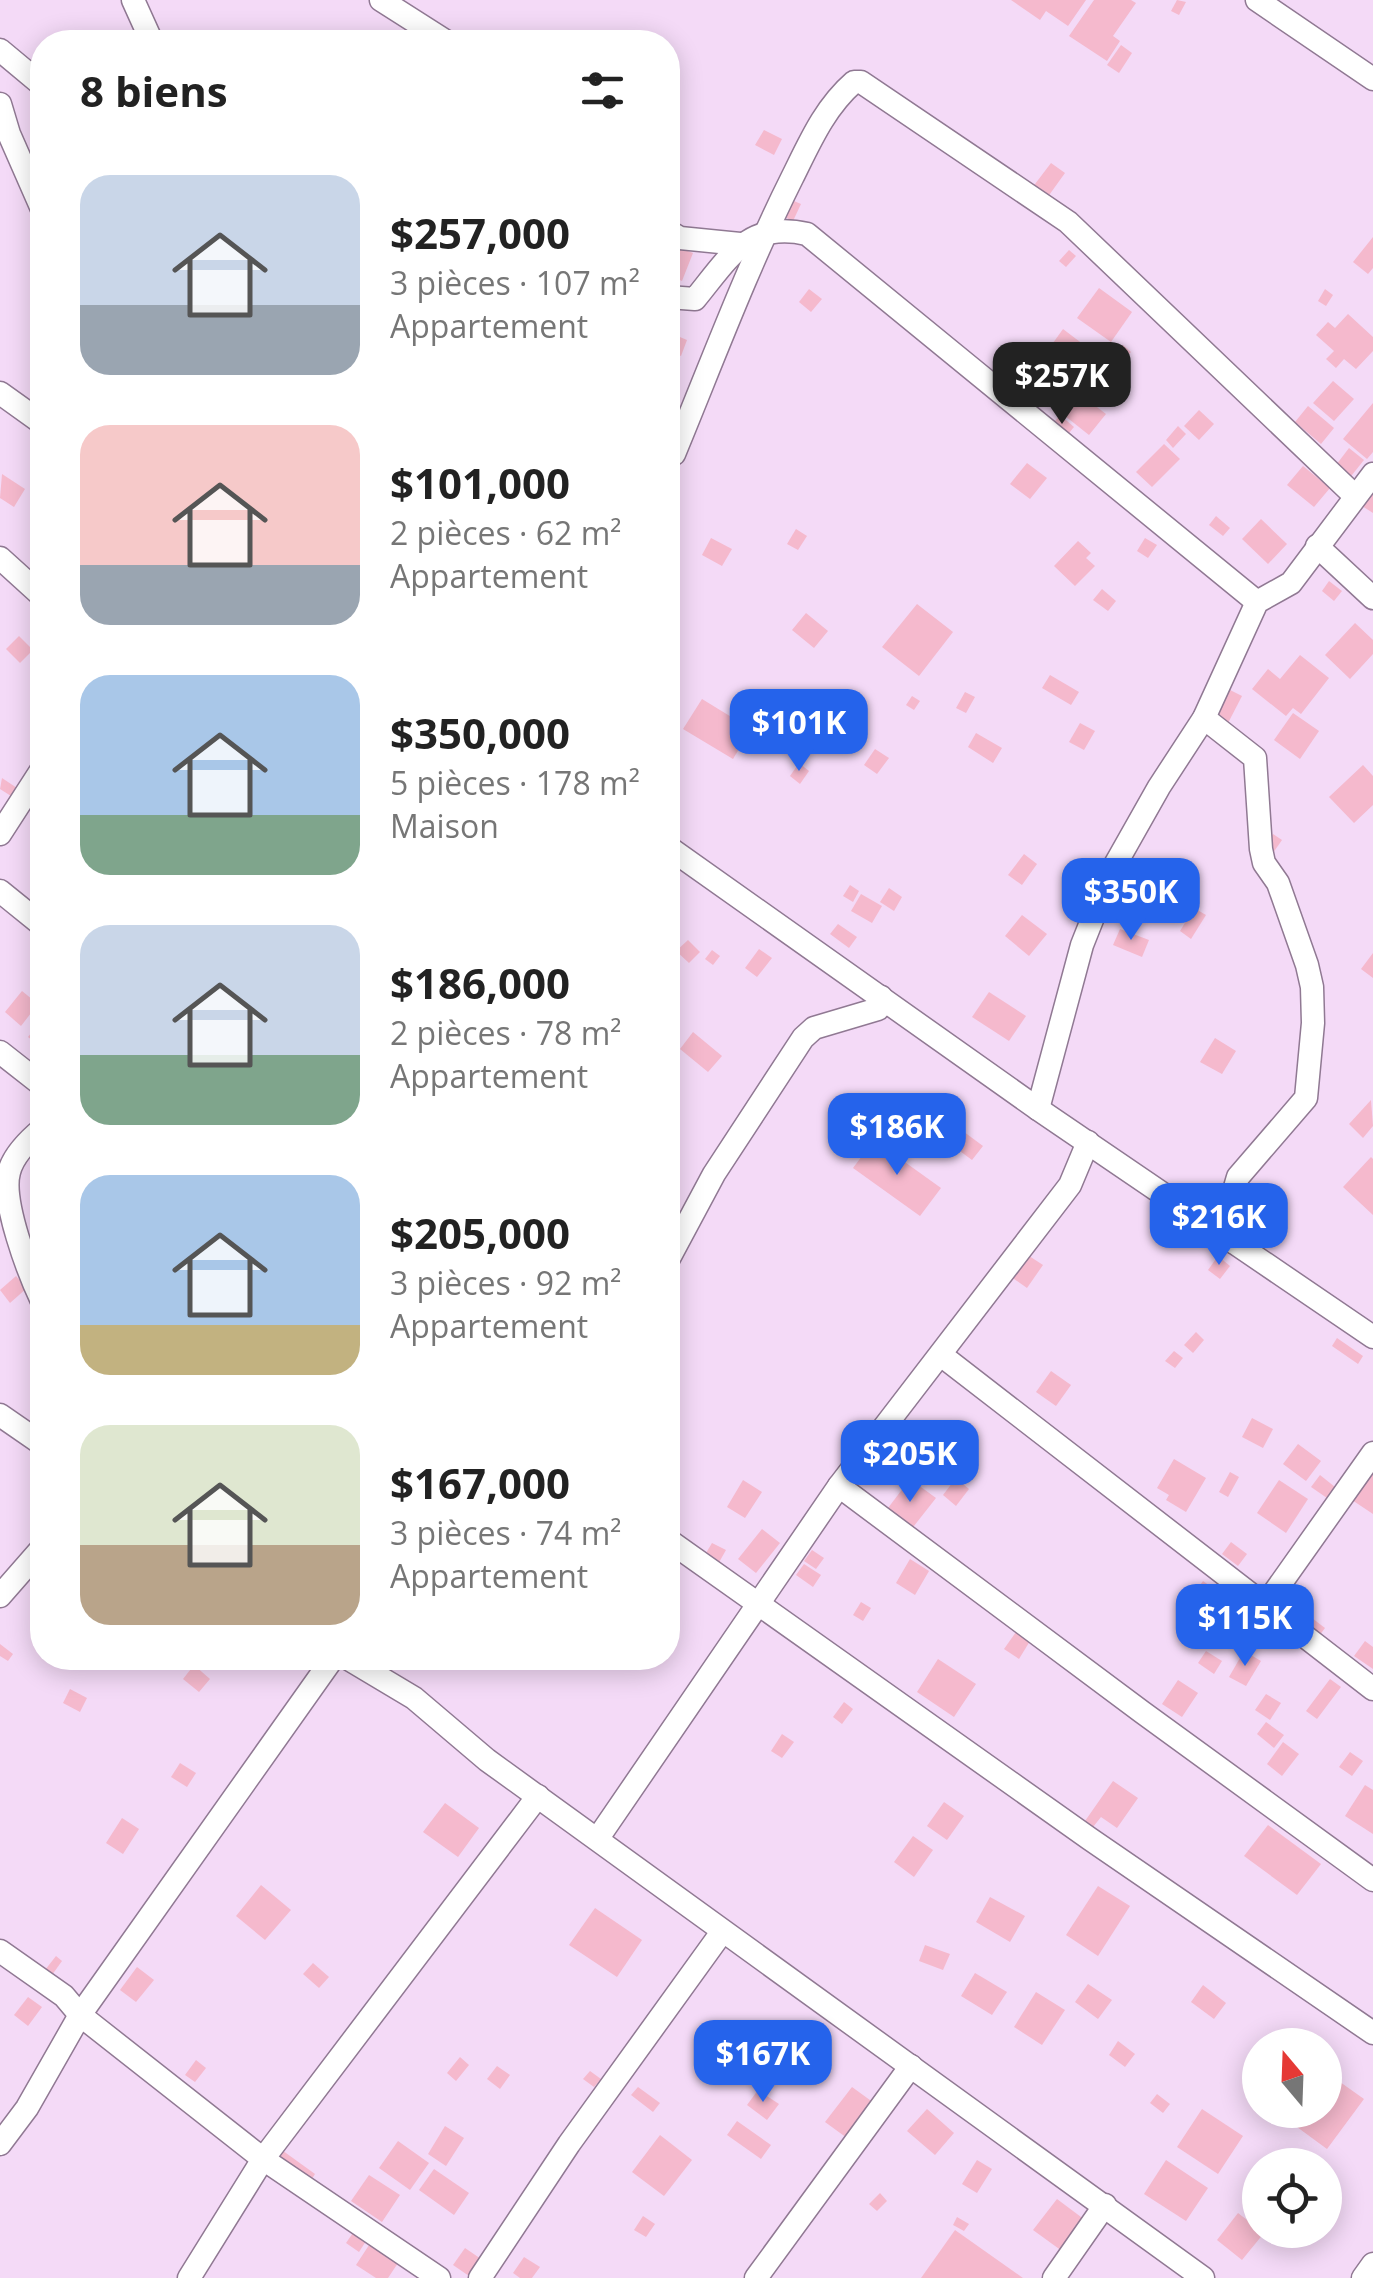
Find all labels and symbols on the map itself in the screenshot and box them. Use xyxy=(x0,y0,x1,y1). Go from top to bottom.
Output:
pin: $257K xyxy=(992,342,1132,427)
pin: $101K xyxy=(729,689,869,774)
pin: $350K xyxy=(1061,858,1201,943)
pin: $186K xyxy=(827,1093,967,1178)
pin: $216K xyxy=(1149,1183,1289,1268)
pin: $205K xyxy=(840,1420,980,1505)
pin: $115K xyxy=(1175,1584,1315,1669)
pin: $167K xyxy=(693,2020,833,2105)
north arrow xyxy=(1242,2028,1342,2128)

